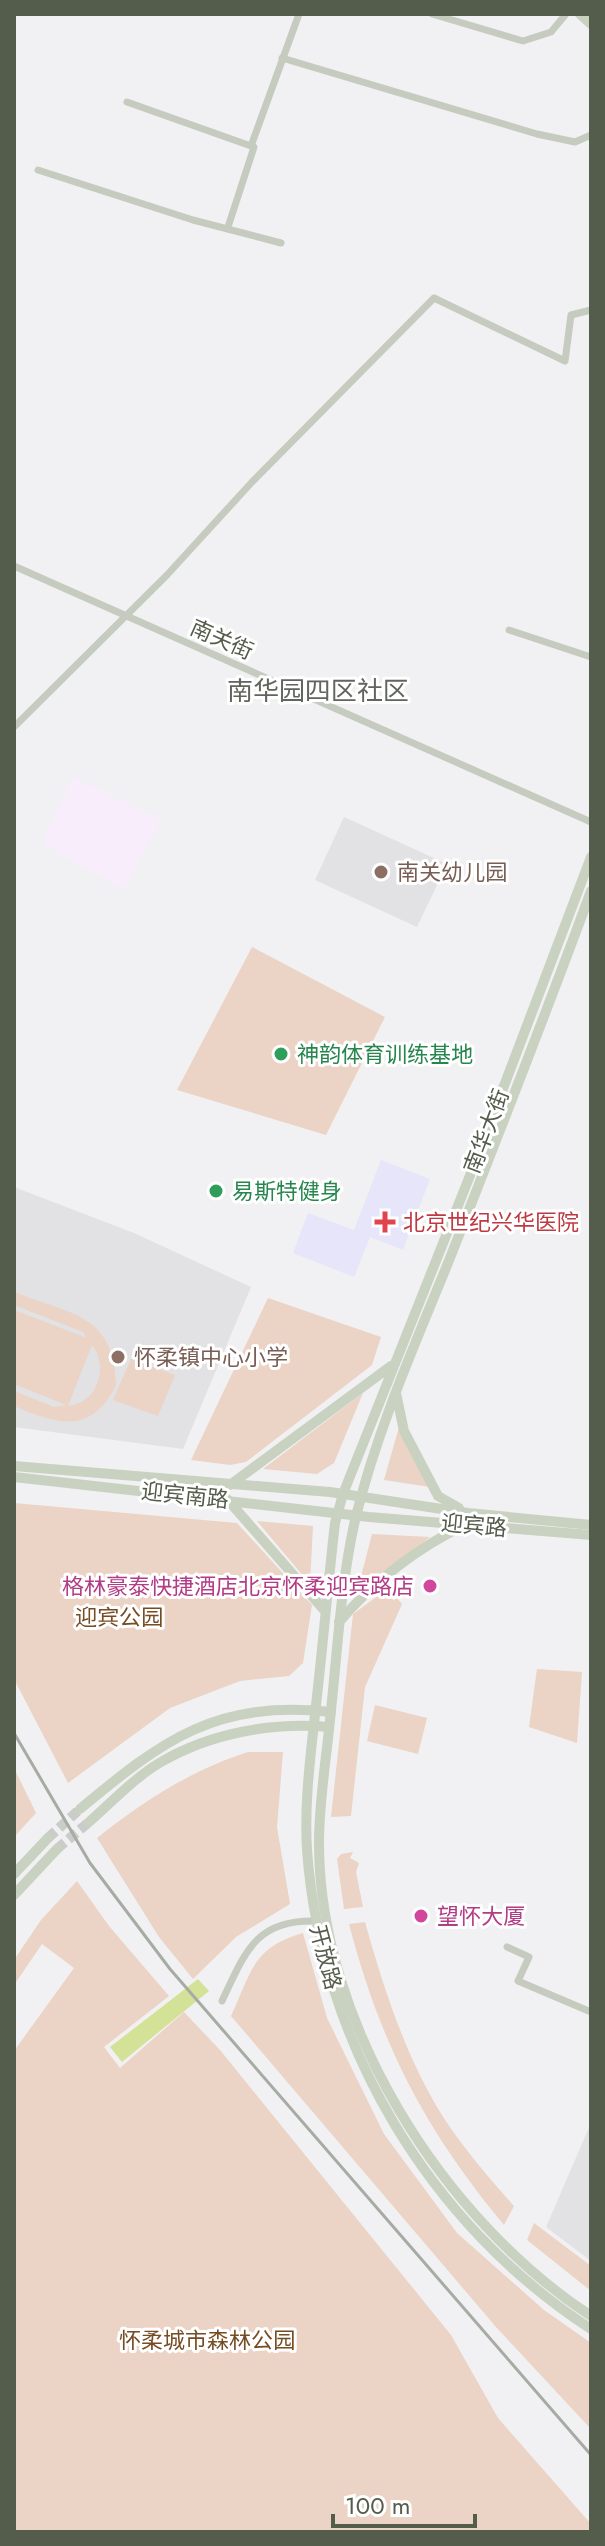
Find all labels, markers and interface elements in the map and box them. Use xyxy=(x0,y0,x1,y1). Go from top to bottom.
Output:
street label: 南关街 xyxy=(185,611,259,667)
district label: 南华园四区社区 xyxy=(227,672,409,710)
place label: 南关幼儿园 xyxy=(397,856,507,888)
marker: 南关幼儿园 xyxy=(372,863,390,881)
place label: 神韵体育训练基地 xyxy=(297,1038,473,1070)
marker: 神韵体育训练基地 xyxy=(272,1045,290,1063)
street label: 南华大街 xyxy=(455,1084,517,1178)
place label: 易斯特健身 xyxy=(232,1175,342,1207)
marker: 易斯特健身 xyxy=(207,1182,225,1200)
place label: 北京世纪兴华医院 xyxy=(403,1206,579,1238)
marker: 北京世纪兴华医院 xyxy=(374,1211,396,1233)
place label: 怀柔镇中心小学 xyxy=(134,1341,288,1373)
marker: 怀柔镇中心小学 xyxy=(109,1348,127,1366)
street label: 迎宾南路 xyxy=(140,1474,230,1516)
street label: 迎宾路 xyxy=(440,1506,508,1544)
place label: 格林豪泰快捷酒店北京怀柔迎宾路店 xyxy=(62,1570,414,1602)
marker: 格林豪泰快捷酒店北京怀柔迎宾路店 xyxy=(421,1577,439,1595)
park label: 迎宾公园 xyxy=(75,1601,163,1633)
place label: 望怀大厦 xyxy=(437,1900,525,1932)
marker: 望怀大厦 xyxy=(412,1907,430,1925)
street label: 开放路 xyxy=(302,1921,350,1993)
park label: 怀柔城市森林公园 xyxy=(119,2324,295,2356)
scale bar xyxy=(333,2478,475,2528)
text: 100 m xyxy=(345,2488,411,2523)

